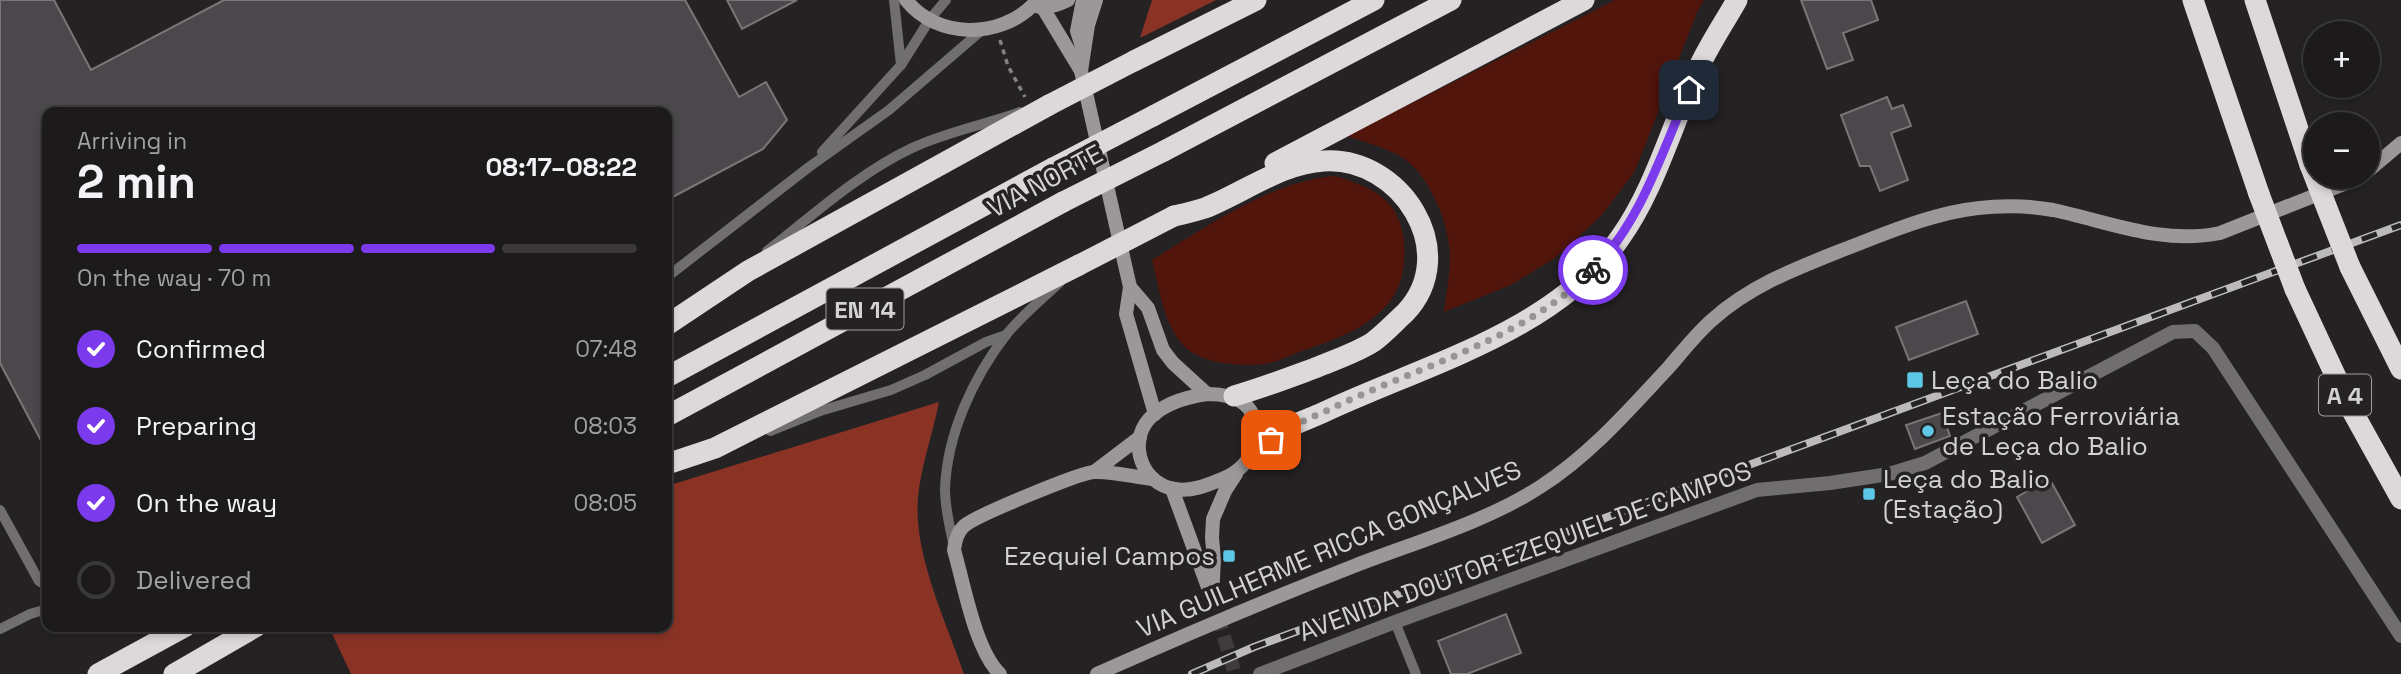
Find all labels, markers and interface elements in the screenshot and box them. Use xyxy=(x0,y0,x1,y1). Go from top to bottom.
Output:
map controls xyxy=(2303,21,2380,189)
button: + xyxy=(2303,21,2380,98)
pin xyxy=(1659,60,1719,120)
icon: home xyxy=(1670,71,1708,109)
button: − xyxy=(2303,112,2380,189)
text: Arriving in xyxy=(77,126,187,156)
street label: VIA NORTE xyxy=(981,136,1109,226)
text: 08:17–08:22 xyxy=(485,150,637,184)
text: 2 min xyxy=(77,153,196,211)
courier xyxy=(1558,235,1628,305)
icon: bike xyxy=(1574,251,1612,289)
text: On the way · 70 m xyxy=(77,263,271,293)
road number: EN 14 xyxy=(826,288,903,330)
icon: check xyxy=(77,330,115,368)
text: Confirmed xyxy=(136,332,266,366)
text: 07:48 xyxy=(575,334,637,364)
place label: Leça do Balio xyxy=(1931,363,2098,397)
marker: Leça do Balio xyxy=(1905,370,1925,390)
road number: A 4 xyxy=(2319,374,2371,416)
place label: Estação Ferroviária de Leça do Balio xyxy=(1942,399,2180,463)
icon: check xyxy=(77,407,115,445)
text: Preparing xyxy=(136,409,257,443)
pin xyxy=(1241,410,1301,470)
text: 08:03 xyxy=(573,411,637,441)
icon: bag xyxy=(1252,421,1290,459)
marker: Estação Ferroviária de Leça do Balio xyxy=(1920,423,1936,439)
street label: VIA GUILHERME RICCA GONÇALVES xyxy=(1132,452,1526,646)
street label: AVENIDA DOUTOR EZEQUIEL DE CAMPOS xyxy=(1294,453,1756,649)
place label: Leça do Balio (Estação) xyxy=(1883,462,2050,526)
icon: check xyxy=(77,484,115,522)
text: On the way xyxy=(136,486,277,520)
marker: Leça do Balio (Estação) xyxy=(1861,486,1877,502)
text: 08:05 xyxy=(574,488,637,518)
place label: Ezequiel Campos xyxy=(1004,539,1215,573)
marker: Ezequiel Campos xyxy=(1221,548,1237,564)
text: Delivered xyxy=(136,563,252,597)

